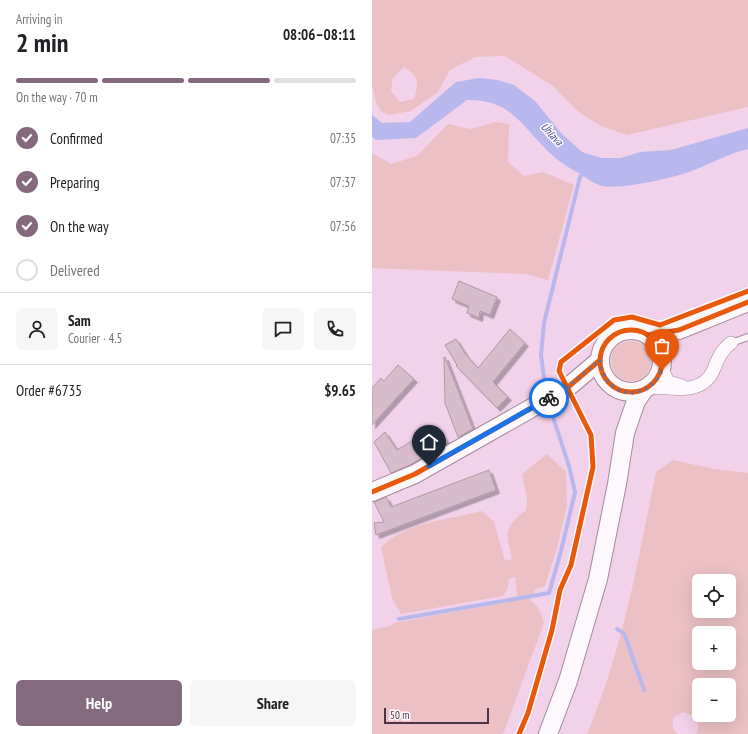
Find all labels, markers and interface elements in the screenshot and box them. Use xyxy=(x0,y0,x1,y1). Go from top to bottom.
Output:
text: Arriving in xyxy=(16,11,63,28)
text: 08:06–08:11 xyxy=(283,25,356,44)
text: 2 min xyxy=(16,26,69,59)
text: On the way · 70 m xyxy=(16,89,98,106)
water label: Úhlava xyxy=(538,120,566,149)
icon: check xyxy=(16,127,38,149)
text: Confirmed xyxy=(50,129,103,148)
text: 07:35 xyxy=(330,130,356,147)
icon: check xyxy=(16,171,38,193)
text: Preparing xyxy=(50,173,100,192)
text: 07:37 xyxy=(330,174,356,191)
icon: check xyxy=(16,215,38,237)
text: On the way xyxy=(50,217,109,236)
text: 07:56 xyxy=(330,218,356,235)
text: Delivered xyxy=(50,261,100,280)
button: person xyxy=(16,308,58,350)
button: chat xyxy=(262,308,304,350)
button: phone xyxy=(314,308,356,350)
text: Sam xyxy=(68,311,91,330)
pin xyxy=(645,329,679,370)
text: Courier · 4.5 xyxy=(68,330,122,347)
icon: bag xyxy=(651,335,673,357)
courier xyxy=(529,378,569,418)
text: Order #6735 xyxy=(16,381,82,400)
text: $9.65 xyxy=(324,381,356,400)
icon: bike xyxy=(538,387,560,409)
pin xyxy=(412,425,446,466)
icon: home xyxy=(418,431,440,453)
map controls xyxy=(692,574,736,722)
button: locate xyxy=(692,574,736,618)
button: + xyxy=(692,626,736,670)
button: − xyxy=(692,678,736,722)
button: Help xyxy=(16,680,182,726)
button: Share xyxy=(190,680,356,726)
scale bar xyxy=(384,706,489,725)
text: 50 m xyxy=(390,708,409,722)

